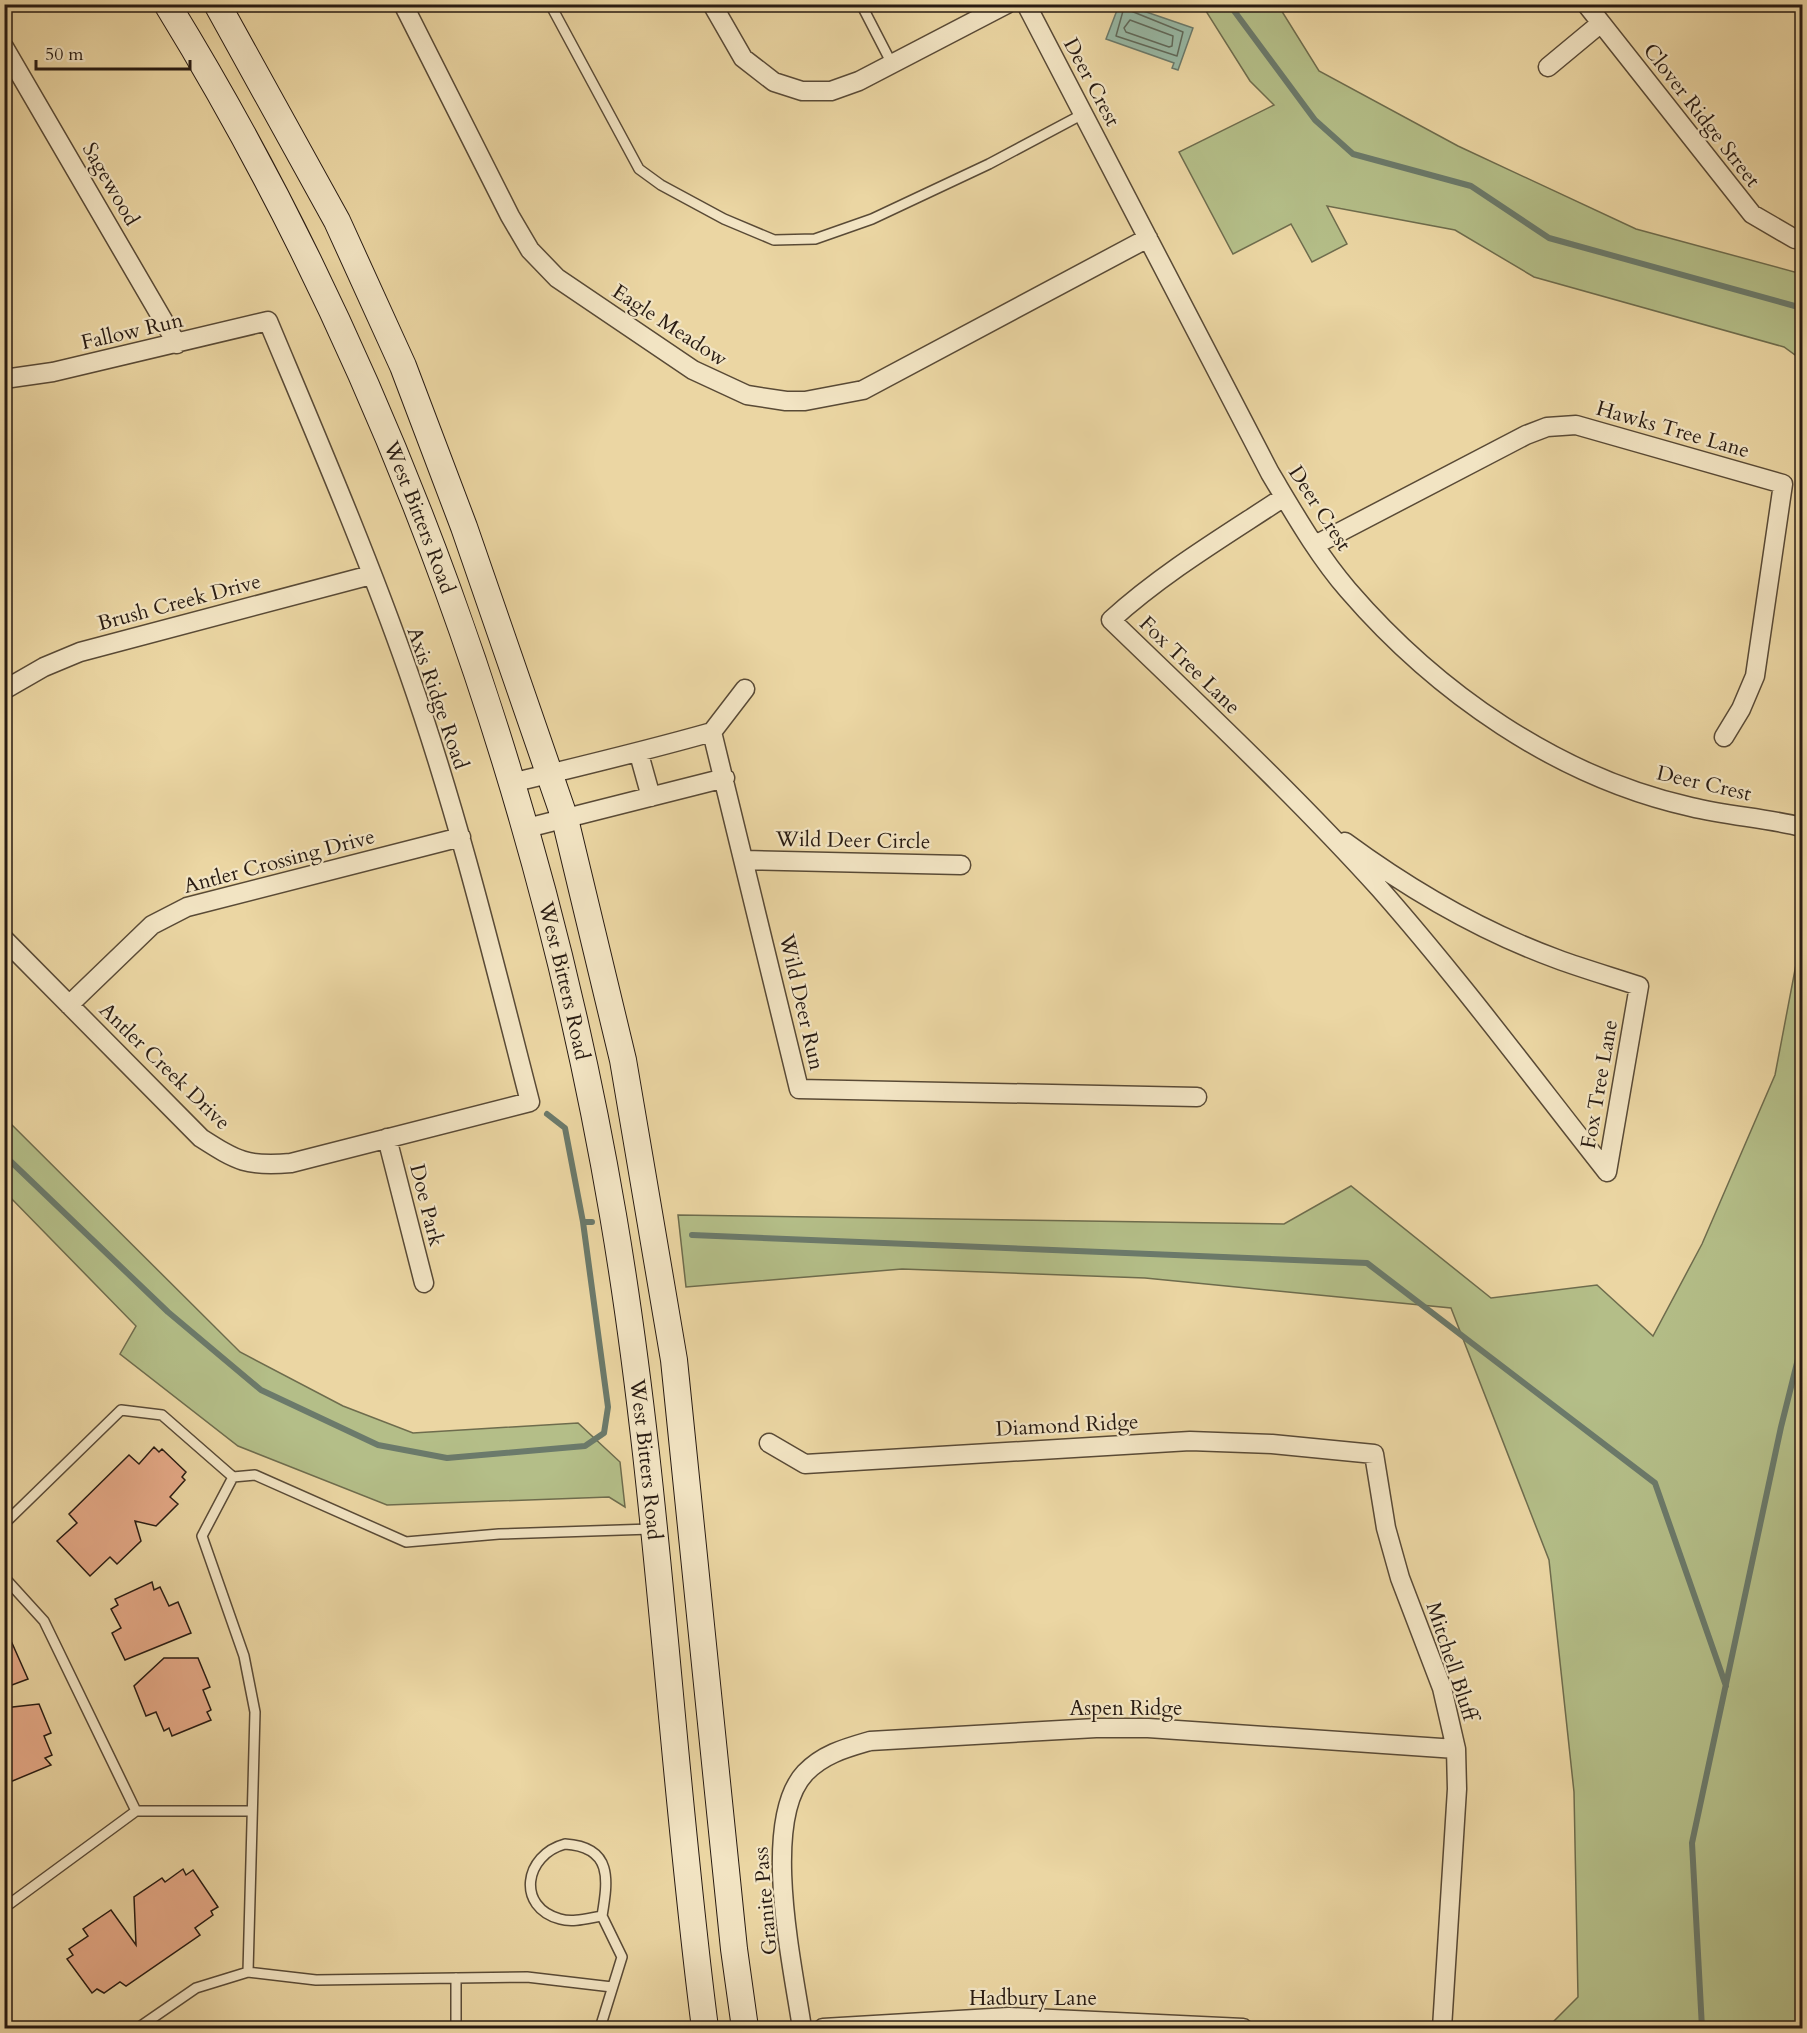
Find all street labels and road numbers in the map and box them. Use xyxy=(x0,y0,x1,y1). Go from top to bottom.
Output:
street label: Deer Crest xyxy=(1056,33,1127,132)
street label: Clover Ridge Street xyxy=(1636,37,1767,194)
street label: Sagewood xyxy=(75,137,146,231)
street label: Eagle Meadow xyxy=(606,277,733,374)
street label: Fallow Run xyxy=(78,306,186,357)
street label: Hawks Tree Lane xyxy=(1593,394,1753,465)
street label: West Bitters Road xyxy=(376,436,462,598)
street label: Deer Crest xyxy=(1281,460,1358,557)
street label: Brush Creek Drive xyxy=(94,567,264,638)
street label: Fox Tree Lane xyxy=(1133,610,1247,721)
street label: Axis Ridge Road xyxy=(400,623,475,773)
street label: Deer Crest xyxy=(1654,759,1754,809)
street label: Antler Crossing Drive xyxy=(180,822,378,901)
street label: Wild Deer Circle xyxy=(774,825,931,856)
street label: West Bitters Road xyxy=(531,898,597,1063)
street label: Wild Deer Run xyxy=(772,930,831,1073)
street label: Antler Creek Drive xyxy=(93,996,237,1137)
street label: Fox Tree Lane xyxy=(1574,1017,1625,1151)
street label: Doe Park xyxy=(402,1161,451,1250)
street label: West Bitters Road xyxy=(622,1376,669,1541)
street label: Diamond Ridge xyxy=(995,1407,1139,1444)
street label: Mitchell Bluff xyxy=(1419,1598,1485,1727)
street label: Aspen Ridge xyxy=(1069,1694,1183,1723)
street label: Granite Pass xyxy=(746,1846,785,1956)
street label: Hadbury Lane xyxy=(969,1984,1097,2013)

